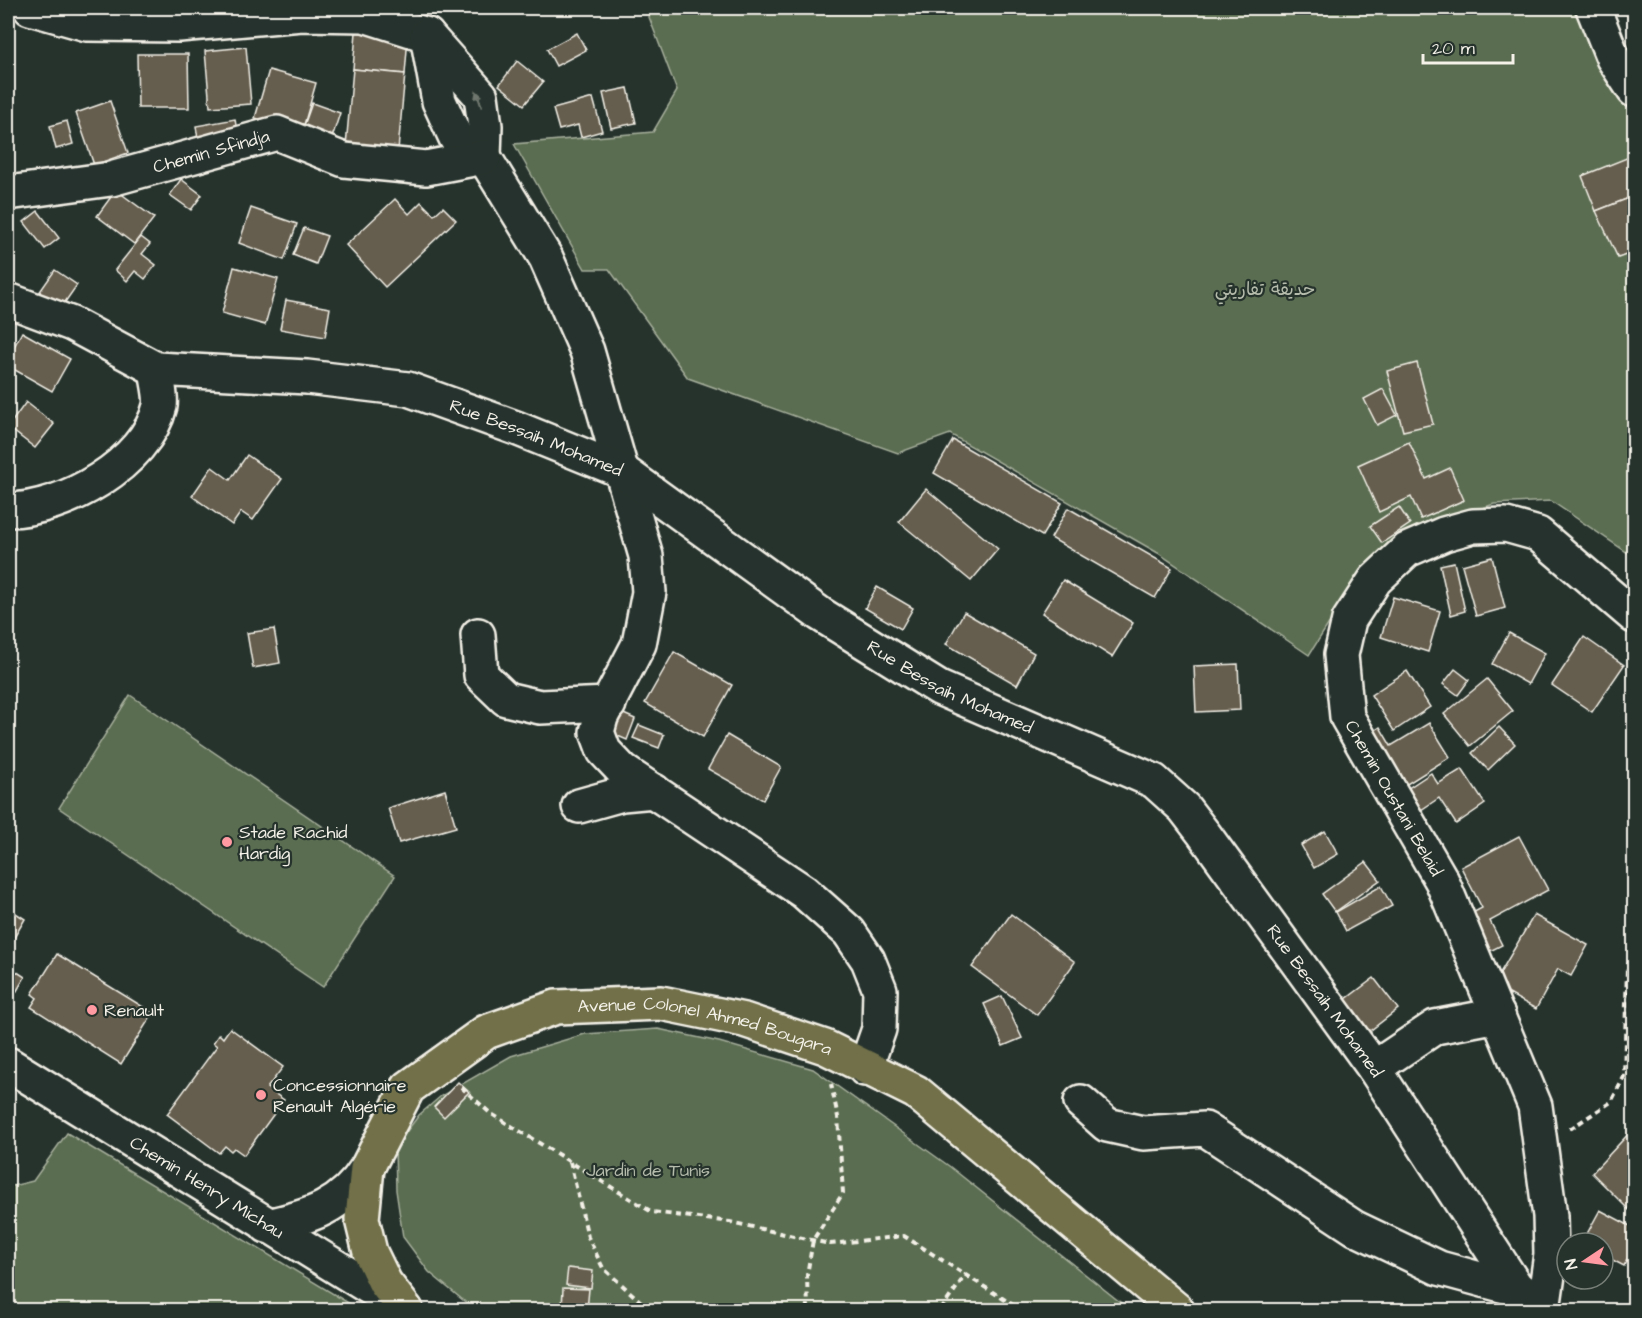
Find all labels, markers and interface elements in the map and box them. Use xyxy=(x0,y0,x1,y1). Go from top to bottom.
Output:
scale bar xyxy=(1423,27,1513,65)
text: 20 m xyxy=(1432,36,1475,61)
one-way arrow xyxy=(474,90,484,108)
street label: Chemin Sfindja xyxy=(150,124,273,180)
park label: حديقة تفاريتي xyxy=(1215,277,1315,305)
street label: Rue Bessaih Mohamed xyxy=(446,393,626,483)
street label: Rue Bessaih Mohamed xyxy=(862,634,1037,740)
street label: Chemin Oustani Belaid xyxy=(1339,716,1448,881)
place label: Stade Rachid Hardig xyxy=(239,820,347,867)
marker: Stade Rachid Hardig xyxy=(220,835,234,849)
street label: Rue Bessaih Mohamed xyxy=(1261,919,1389,1082)
street label: Avenue Colonel Ahmed Bougara xyxy=(577,990,837,1062)
place label: Renault xyxy=(104,998,165,1023)
marker: Renault xyxy=(85,1003,99,1017)
place label: Concessionnaire Renault Algérie xyxy=(273,1073,407,1120)
marker: Concessionnaire Renault Algérie xyxy=(254,1088,268,1102)
street label: Chemin Henry Michau xyxy=(125,1130,289,1245)
park label: Jardin de Tunis xyxy=(586,1158,710,1183)
north arrow xyxy=(1555,1231,1615,1291)
text: N xyxy=(1560,1257,1583,1272)

